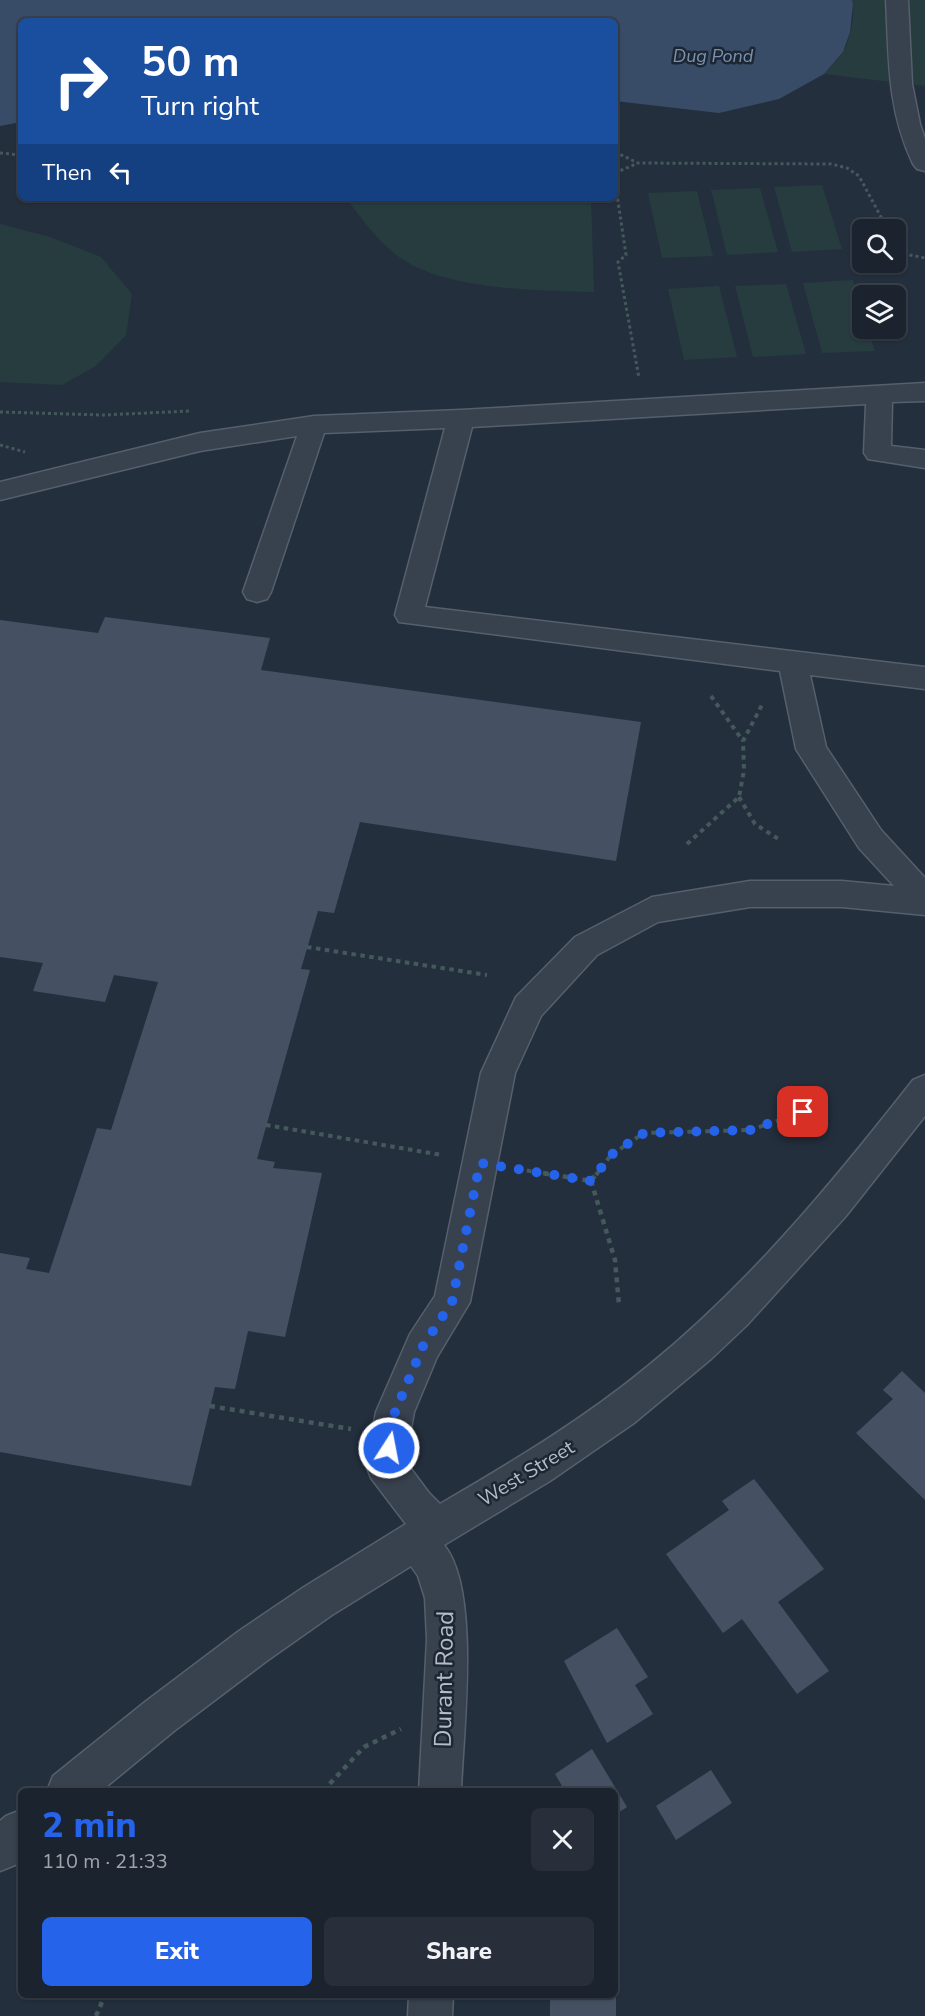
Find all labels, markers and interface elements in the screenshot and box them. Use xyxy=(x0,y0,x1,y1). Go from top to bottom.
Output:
text: 50 m xyxy=(141,34,240,91)
icon: right xyxy=(42,42,120,120)
water label: Dug Pond xyxy=(673,44,754,68)
text: Turn right xyxy=(141,88,259,125)
icon: left xyxy=(104,156,137,189)
text: Then xyxy=(42,158,92,188)
map controls xyxy=(852,219,906,339)
button: search xyxy=(852,219,906,273)
button: layers xyxy=(852,285,906,339)
pin xyxy=(777,1086,828,1137)
icon: arrive xyxy=(786,1095,819,1128)
position arrow xyxy=(357,1416,421,1480)
street label: West Street xyxy=(473,1434,580,1513)
street label: Durant Road xyxy=(427,1610,461,1748)
text: 2 min xyxy=(42,1801,137,1850)
button: close xyxy=(531,1808,594,1871)
text: 110 m · 21:33 xyxy=(42,1848,168,1875)
button: Exit xyxy=(42,1917,312,1986)
button: Share xyxy=(324,1917,594,1986)

